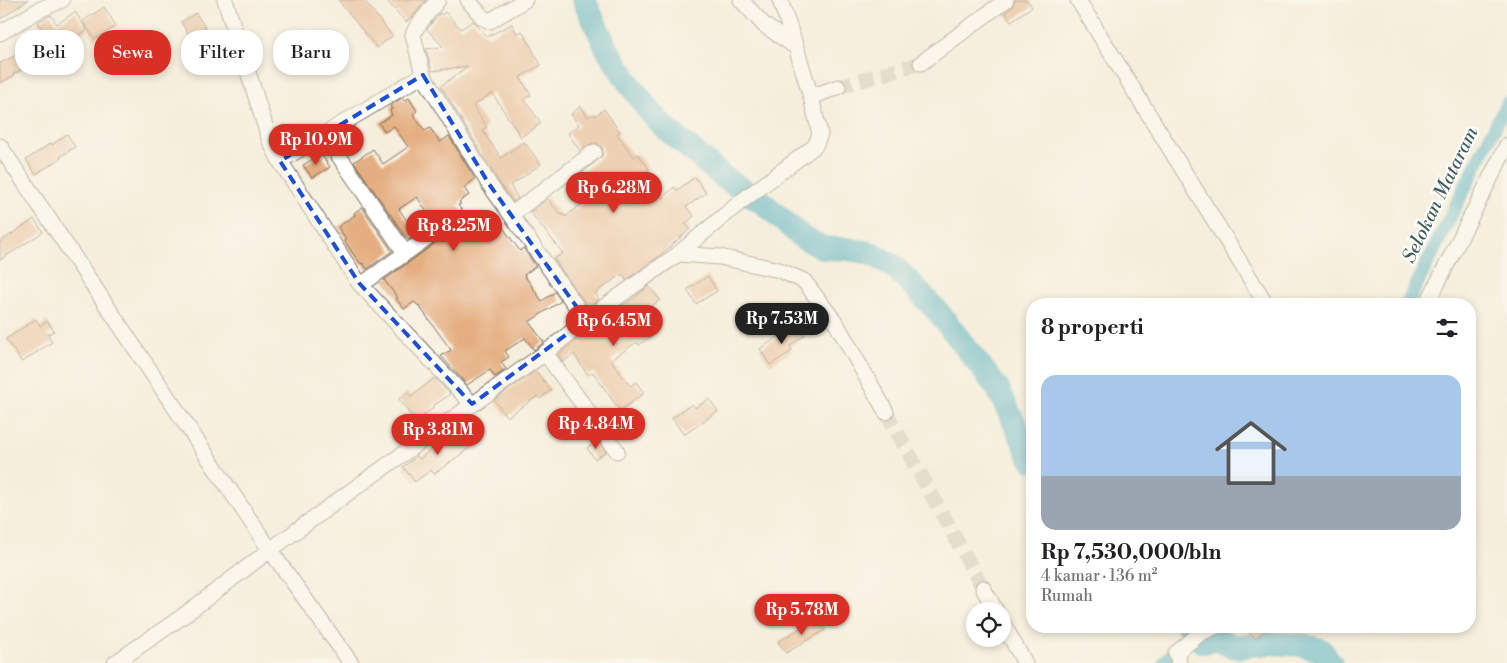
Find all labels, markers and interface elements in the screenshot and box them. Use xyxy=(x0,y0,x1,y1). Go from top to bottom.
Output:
chip: Beli xyxy=(15,30,84,75)
chip: Sewa xyxy=(94,30,171,75)
chip: Filter xyxy=(181,30,263,75)
chip: Baru xyxy=(273,30,349,75)
water label: Selokan Mataram xyxy=(1397,123,1484,267)
pin: Rp 10.9M xyxy=(264,124,368,166)
text: Rp 10.9M xyxy=(280,130,352,150)
pin: Rp 6.28M xyxy=(562,172,666,214)
text: Rp 6.28M xyxy=(577,178,651,198)
pin: Rp 8.25M xyxy=(402,210,506,252)
text: Rp 8.25M xyxy=(417,216,491,236)
pin: Rp 7.53M xyxy=(730,302,834,345)
pin: Rp 6.45M xyxy=(562,304,666,347)
text: Rp 7.53M xyxy=(746,309,818,329)
text: Rp 6.45M xyxy=(577,311,651,331)
icon: filters xyxy=(1433,314,1461,342)
text: 8 properti xyxy=(1041,315,1144,341)
pin: Rp 4.84M xyxy=(544,408,648,450)
icon: home xyxy=(1206,408,1296,498)
pin: Rp 3.81M xyxy=(386,414,490,456)
text: Rp 4.84M xyxy=(558,414,634,434)
text: Rp 3.81M xyxy=(402,420,474,440)
text: Rp 7,530,000/bln xyxy=(1041,540,1221,566)
text: 4 kamar · 136 m² xyxy=(1041,566,1157,586)
text: Rumah xyxy=(1041,586,1093,606)
pin: Rp 5.78M xyxy=(750,594,854,636)
text: Rp 5.78M xyxy=(765,600,839,620)
map controls xyxy=(966,602,1011,647)
button: locate xyxy=(966,602,1011,647)

